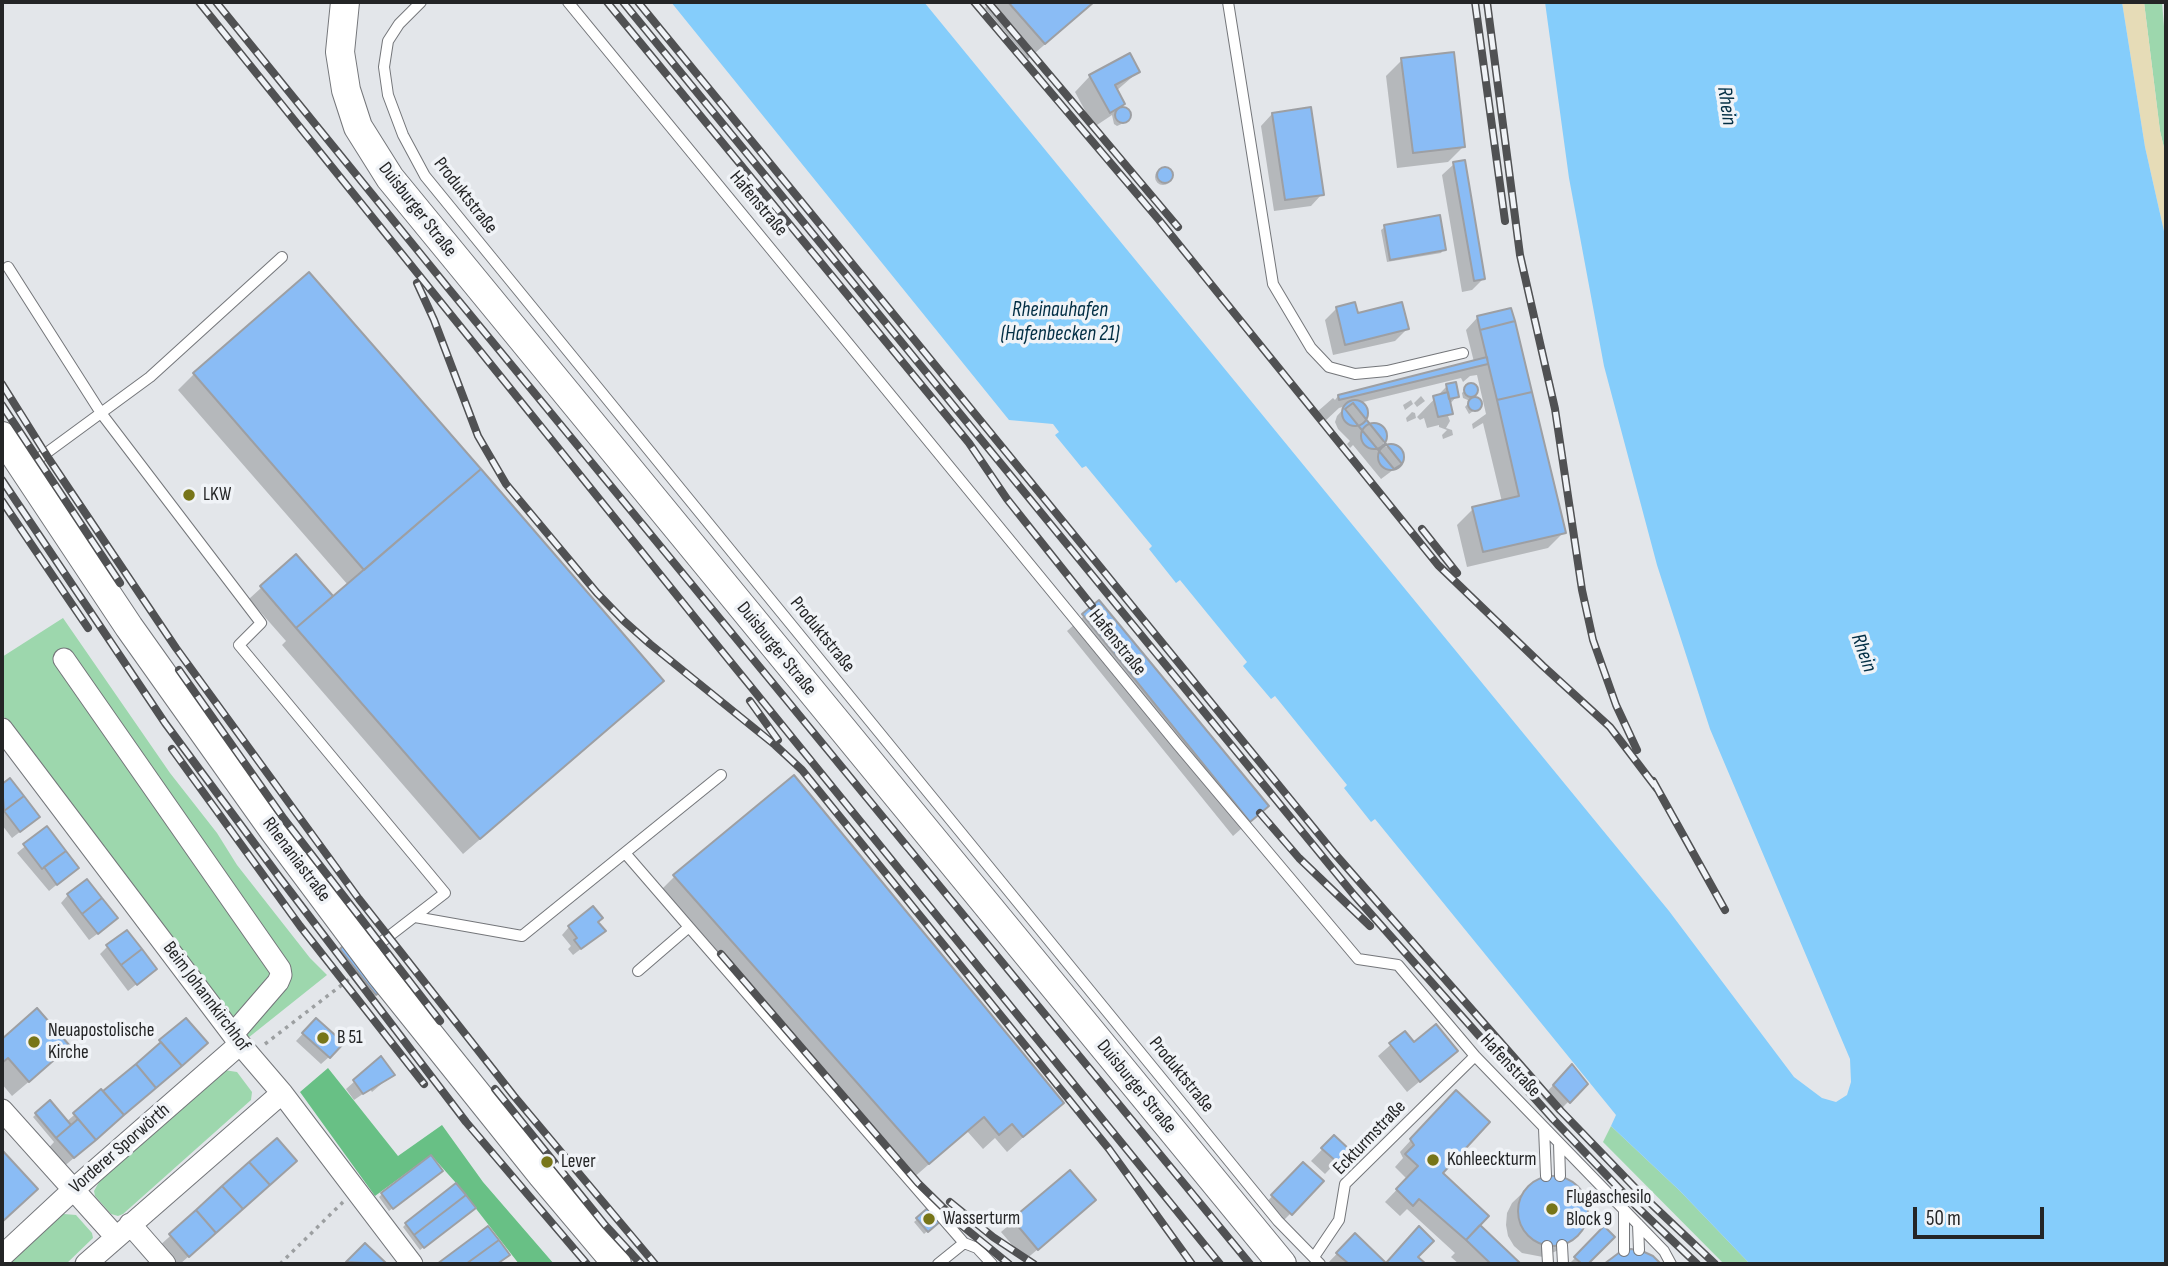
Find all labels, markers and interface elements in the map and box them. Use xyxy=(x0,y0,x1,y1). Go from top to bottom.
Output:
water label: Rhein xyxy=(1711,85,1741,127)
street label: Produktstraße xyxy=(428,153,502,239)
street label: Duisburger Straße xyxy=(373,158,461,262)
street label: Hafenstraße xyxy=(724,167,792,241)
water label: Rheinauhafen (Hafenbecken 21) xyxy=(1001,298,1119,348)
place label: LKW xyxy=(203,484,231,506)
marker: LKW xyxy=(181,487,197,503)
street label: Produktstraße xyxy=(785,593,859,677)
street label: Duisburger Straße xyxy=(731,598,821,700)
street label: Hafenstraße xyxy=(1083,605,1151,681)
water label: Rhein xyxy=(1844,630,1882,676)
street label: Rhenaniastraße xyxy=(257,813,335,907)
street label: Beim Johannkirchhof xyxy=(157,938,255,1056)
place label: Neuapostolische Kirche xyxy=(48,1020,154,1064)
place label: B 51 xyxy=(337,1027,363,1049)
marker: B 51 xyxy=(315,1030,331,1046)
street label: Hafenstraße xyxy=(1475,1030,1545,1102)
street label: Produktstraße xyxy=(1144,1033,1218,1117)
marker: Neuapostolische Kirche xyxy=(26,1034,42,1050)
street label: Duisburger Straße xyxy=(1091,1036,1181,1138)
street label: Eckturmstraße xyxy=(1329,1096,1411,1180)
street label: Vorderer Sporwörth xyxy=(65,1099,175,1199)
place label: Kohleeckturm xyxy=(1447,1149,1536,1171)
place label: Lever xyxy=(561,1151,596,1173)
marker: Kohleeckturm xyxy=(1425,1152,1441,1168)
marker: Lever xyxy=(539,1154,555,1170)
place label: Flugaschesilo Block 9 xyxy=(1566,1187,1651,1231)
scale bar xyxy=(1916,1192,2047,1236)
marker: Flugaschesilo Block 9 xyxy=(1544,1201,1560,1217)
text: 50 m xyxy=(1926,1206,1961,1231)
place label: Wasserturm xyxy=(943,1208,1020,1230)
marker: Wasserturm xyxy=(921,1211,937,1227)

